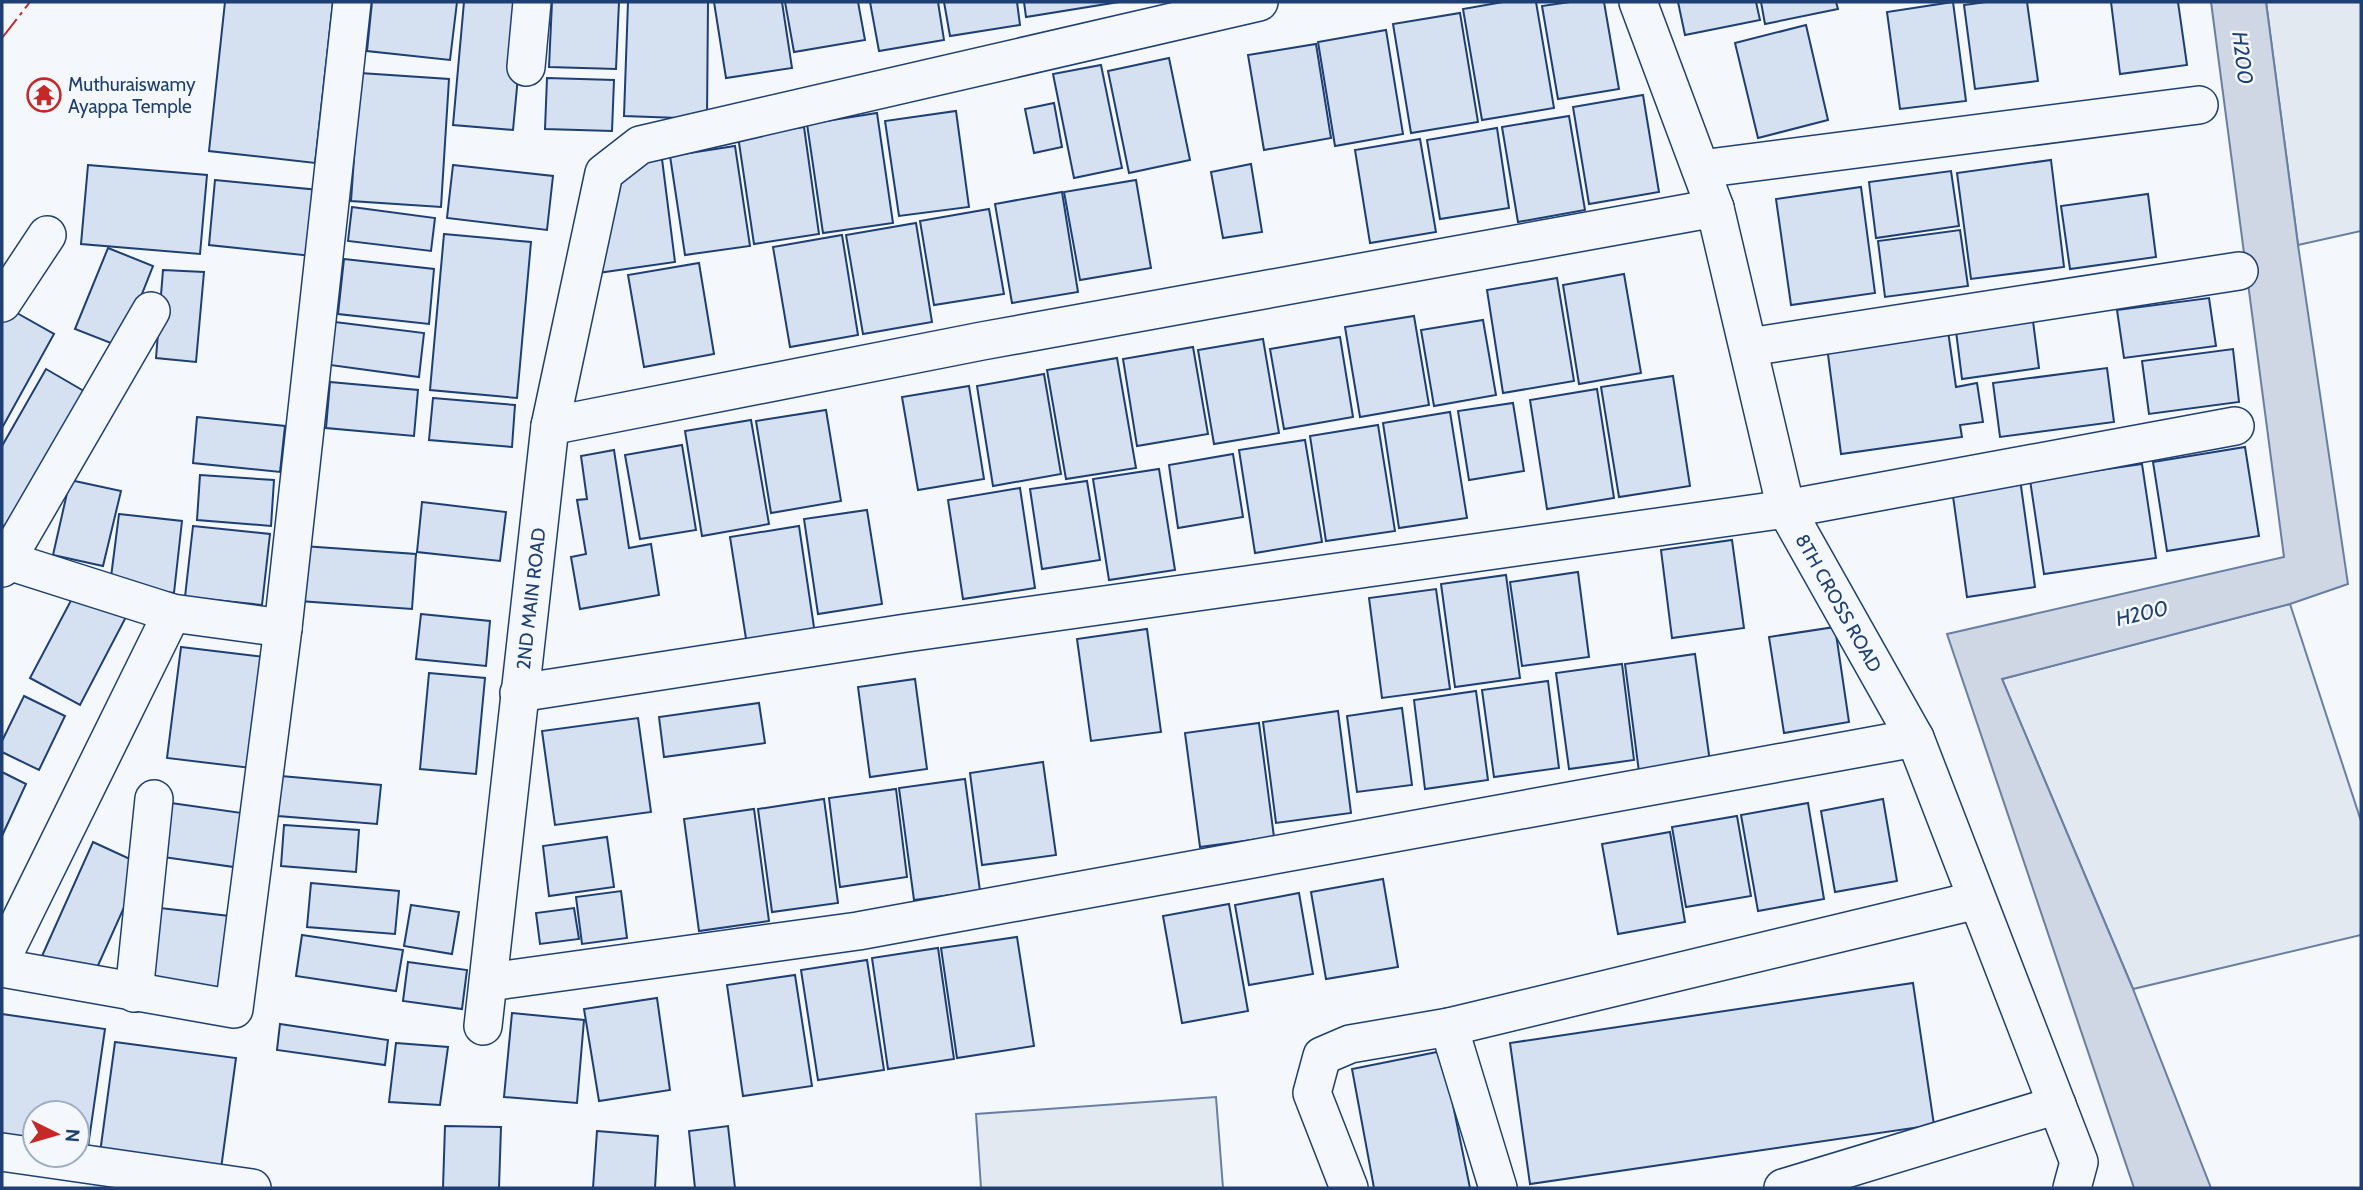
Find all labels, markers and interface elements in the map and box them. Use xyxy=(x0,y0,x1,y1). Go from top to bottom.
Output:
water label: H200 xyxy=(2227,30,2259,86)
place label: Muthuraiswamy Ayappa Temple xyxy=(68,73,196,118)
temple icon: Muthuraiswamy Ayappa Temple xyxy=(25,76,63,114)
street label: 2ND MAIN ROAD xyxy=(511,526,550,671)
street label: 8TH CROSS ROAD xyxy=(1791,530,1887,676)
water label: H200 xyxy=(2113,595,2171,631)
north arrow xyxy=(21,1099,91,1169)
text: N xyxy=(60,1128,84,1143)

